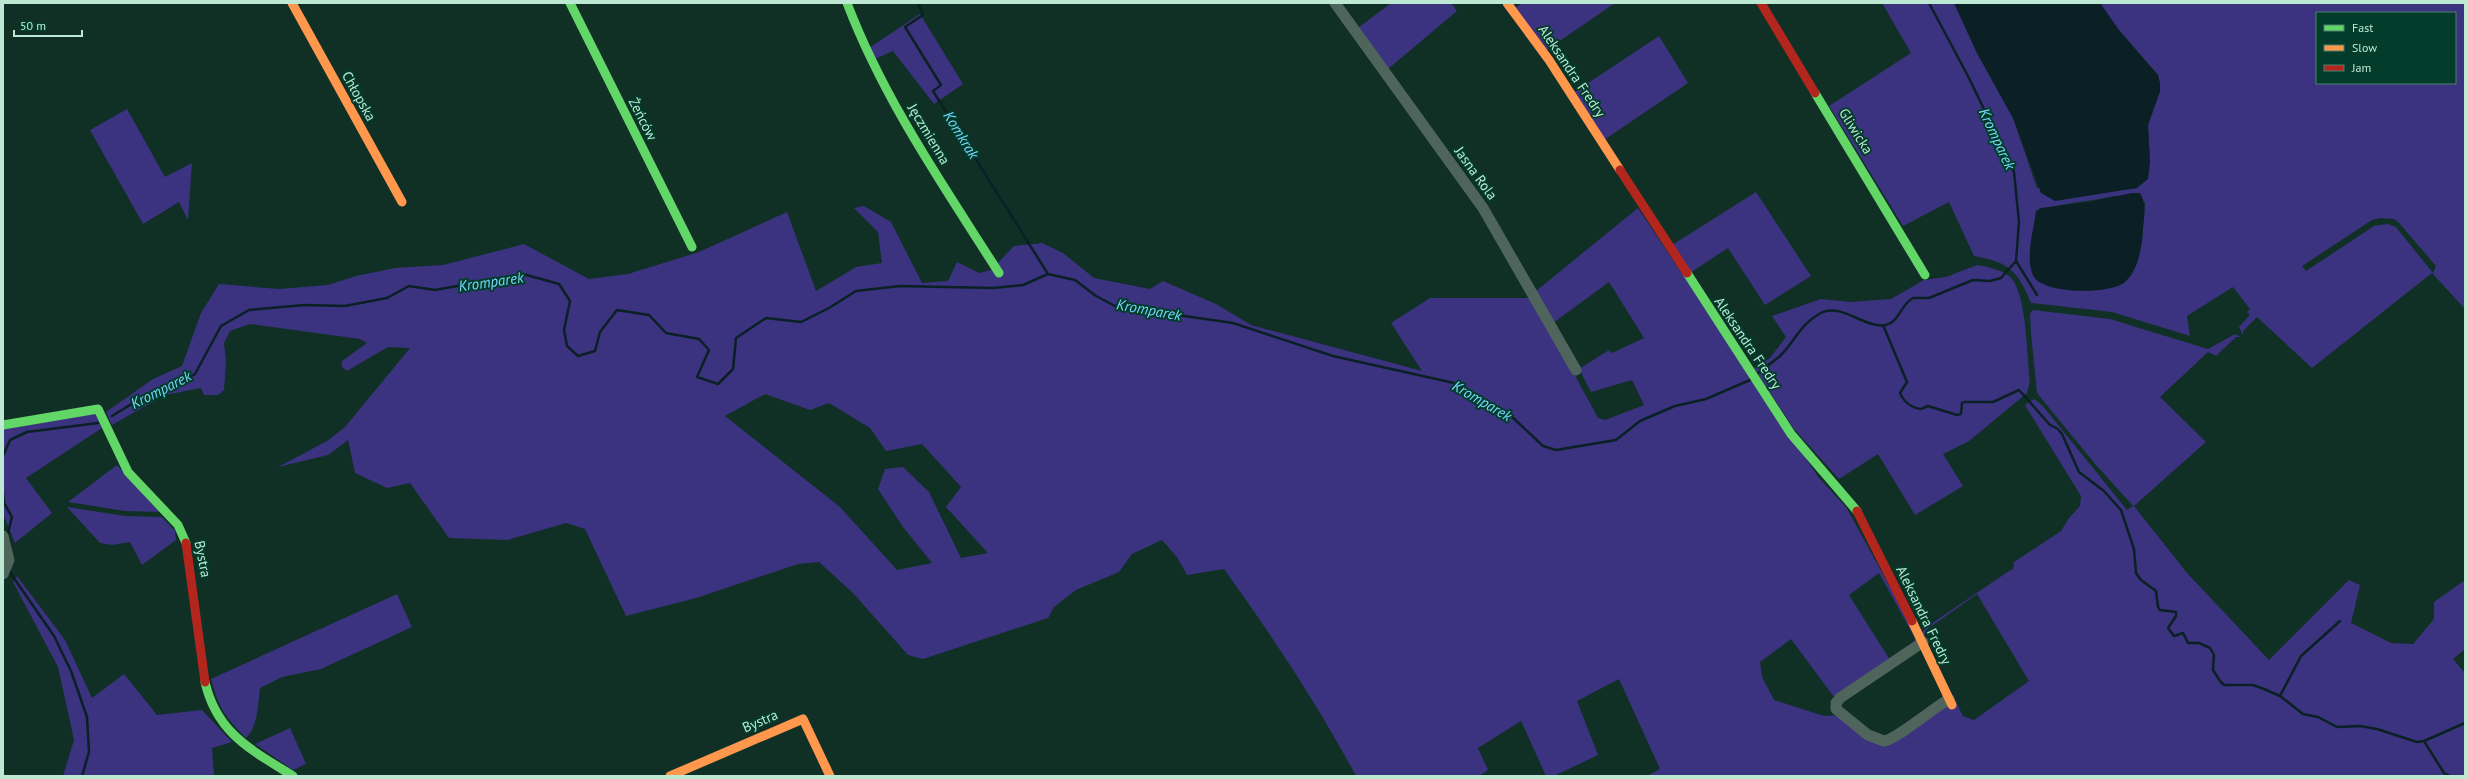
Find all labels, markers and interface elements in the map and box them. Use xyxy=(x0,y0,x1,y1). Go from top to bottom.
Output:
scale bar xyxy=(14,12,82,38)
legend xyxy=(2316,12,2456,84)
text: 50 m xyxy=(20,18,46,33)
text: Fast xyxy=(2352,20,2373,35)
street label: Aleksandra Fredry xyxy=(1534,21,1610,121)
text: Slow xyxy=(2352,40,2377,55)
text: Jam xyxy=(2351,60,2371,75)
street label: Chłopska xyxy=(338,68,380,124)
street label: Żeńców xyxy=(625,95,662,144)
street label: Jęczmienna xyxy=(903,99,954,168)
street label: Gliwicka xyxy=(1835,105,1877,157)
water label: Kromparek xyxy=(1975,105,2020,174)
water label: Komkrak xyxy=(939,107,984,163)
street label: Jasna Rola xyxy=(1450,142,1501,203)
water label: Kromparek xyxy=(457,267,526,295)
street label: Aleksandra Fredry xyxy=(1710,293,1786,393)
water label: Kromparek xyxy=(1115,294,1184,325)
water label: Kromparek xyxy=(127,366,195,413)
water label: Kromparek xyxy=(1449,376,1517,426)
street label: Bystra xyxy=(191,539,215,579)
street label: Aleksandra Fredry xyxy=(1892,563,1956,668)
street label: Bystra xyxy=(739,705,781,737)

